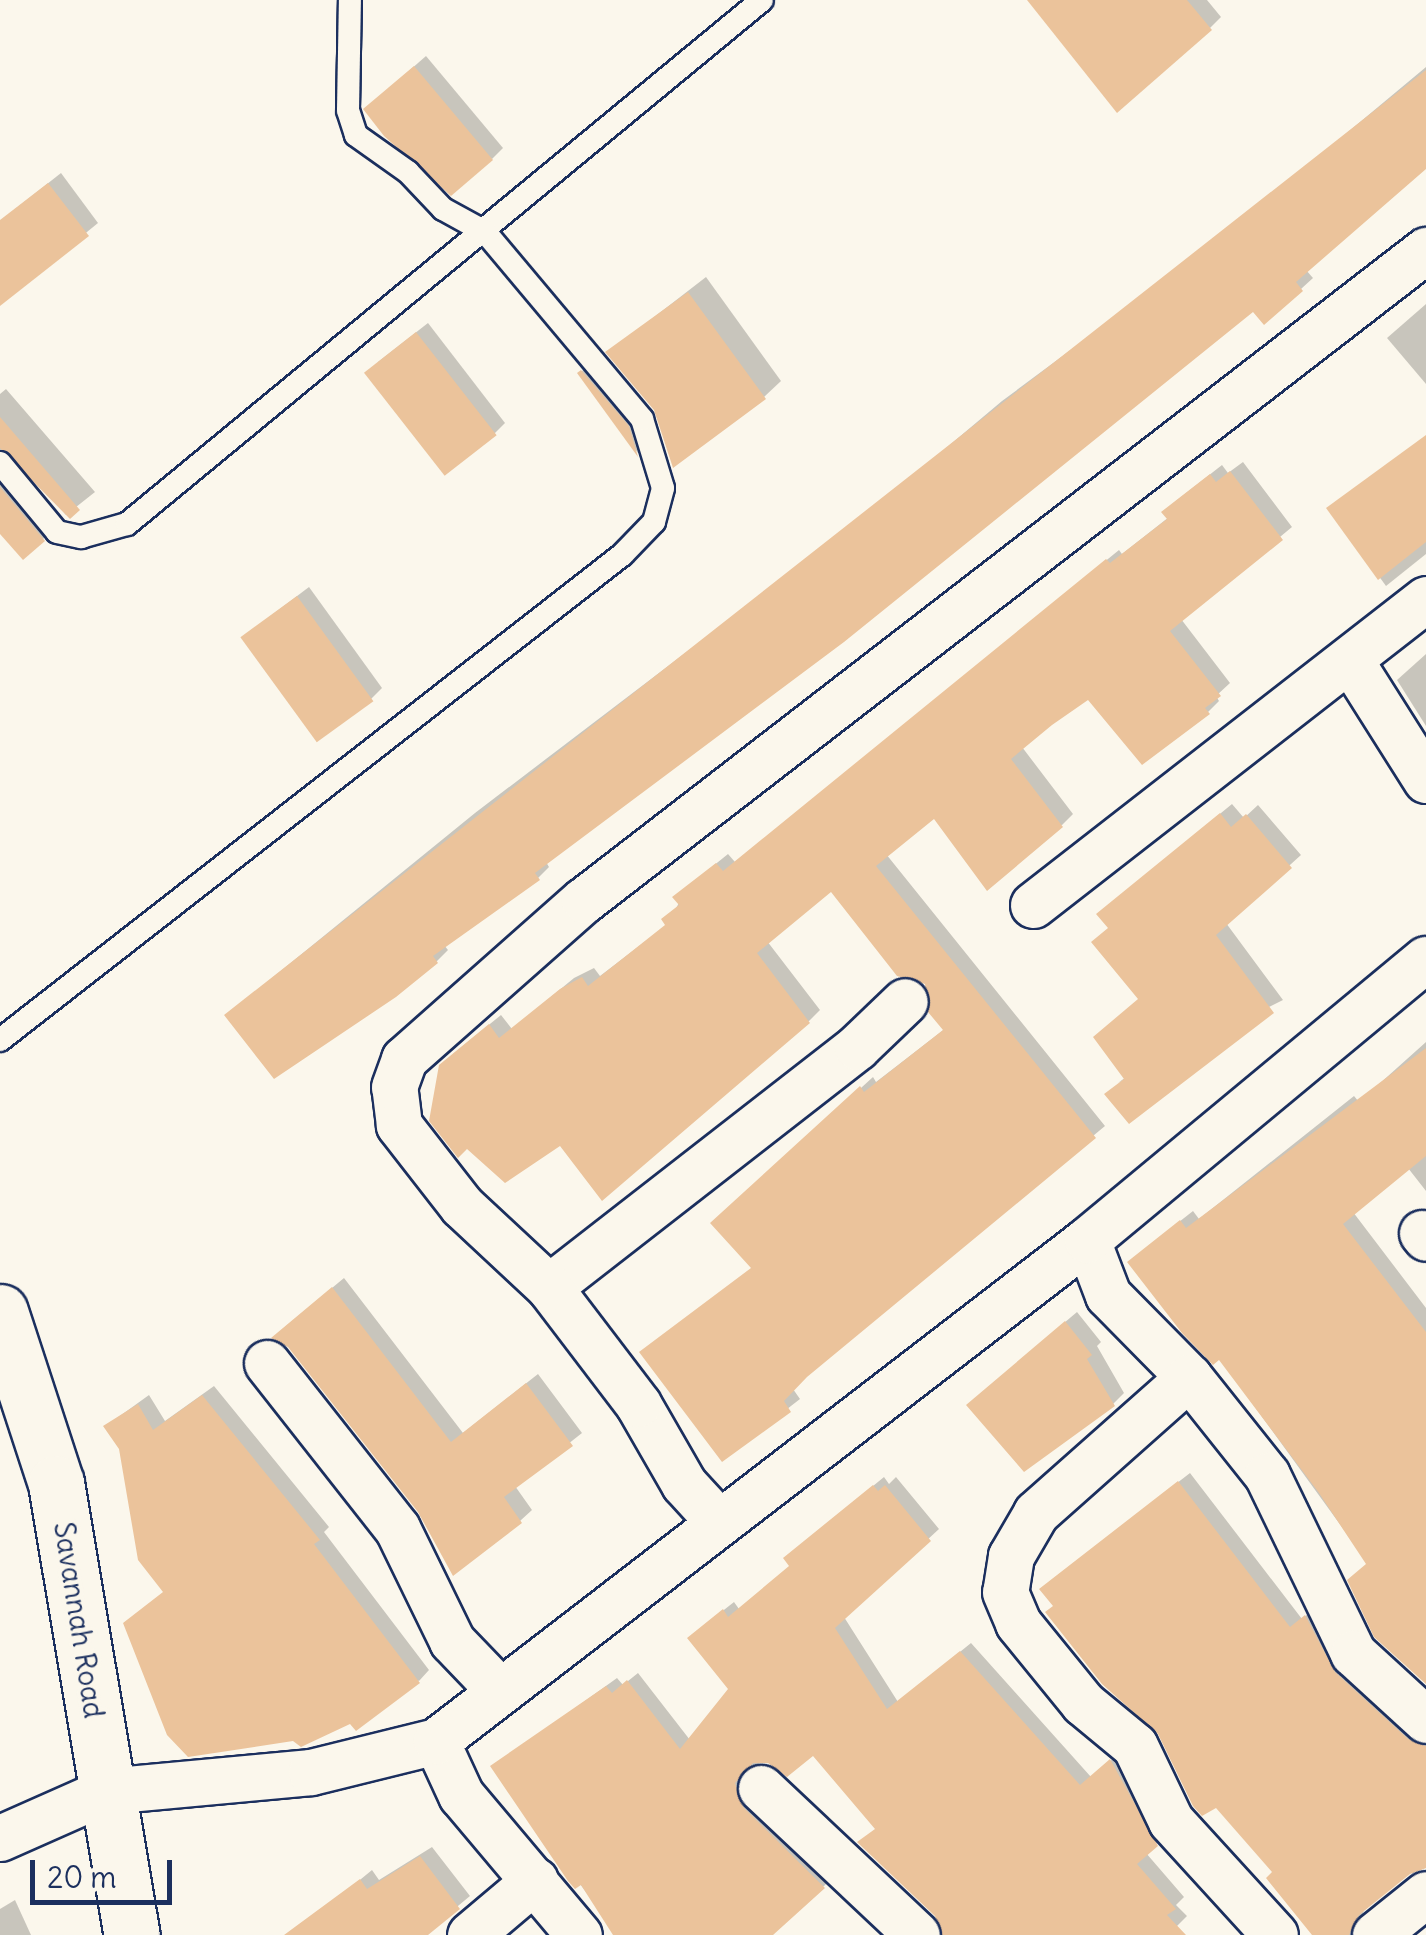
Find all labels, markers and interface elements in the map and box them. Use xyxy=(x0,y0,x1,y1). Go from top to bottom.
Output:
street label: Savannah Road xyxy=(47,1520,111,1720)
scale bar xyxy=(35,1840,178,1902)
text: 20 m xyxy=(47,1858,117,1896)

